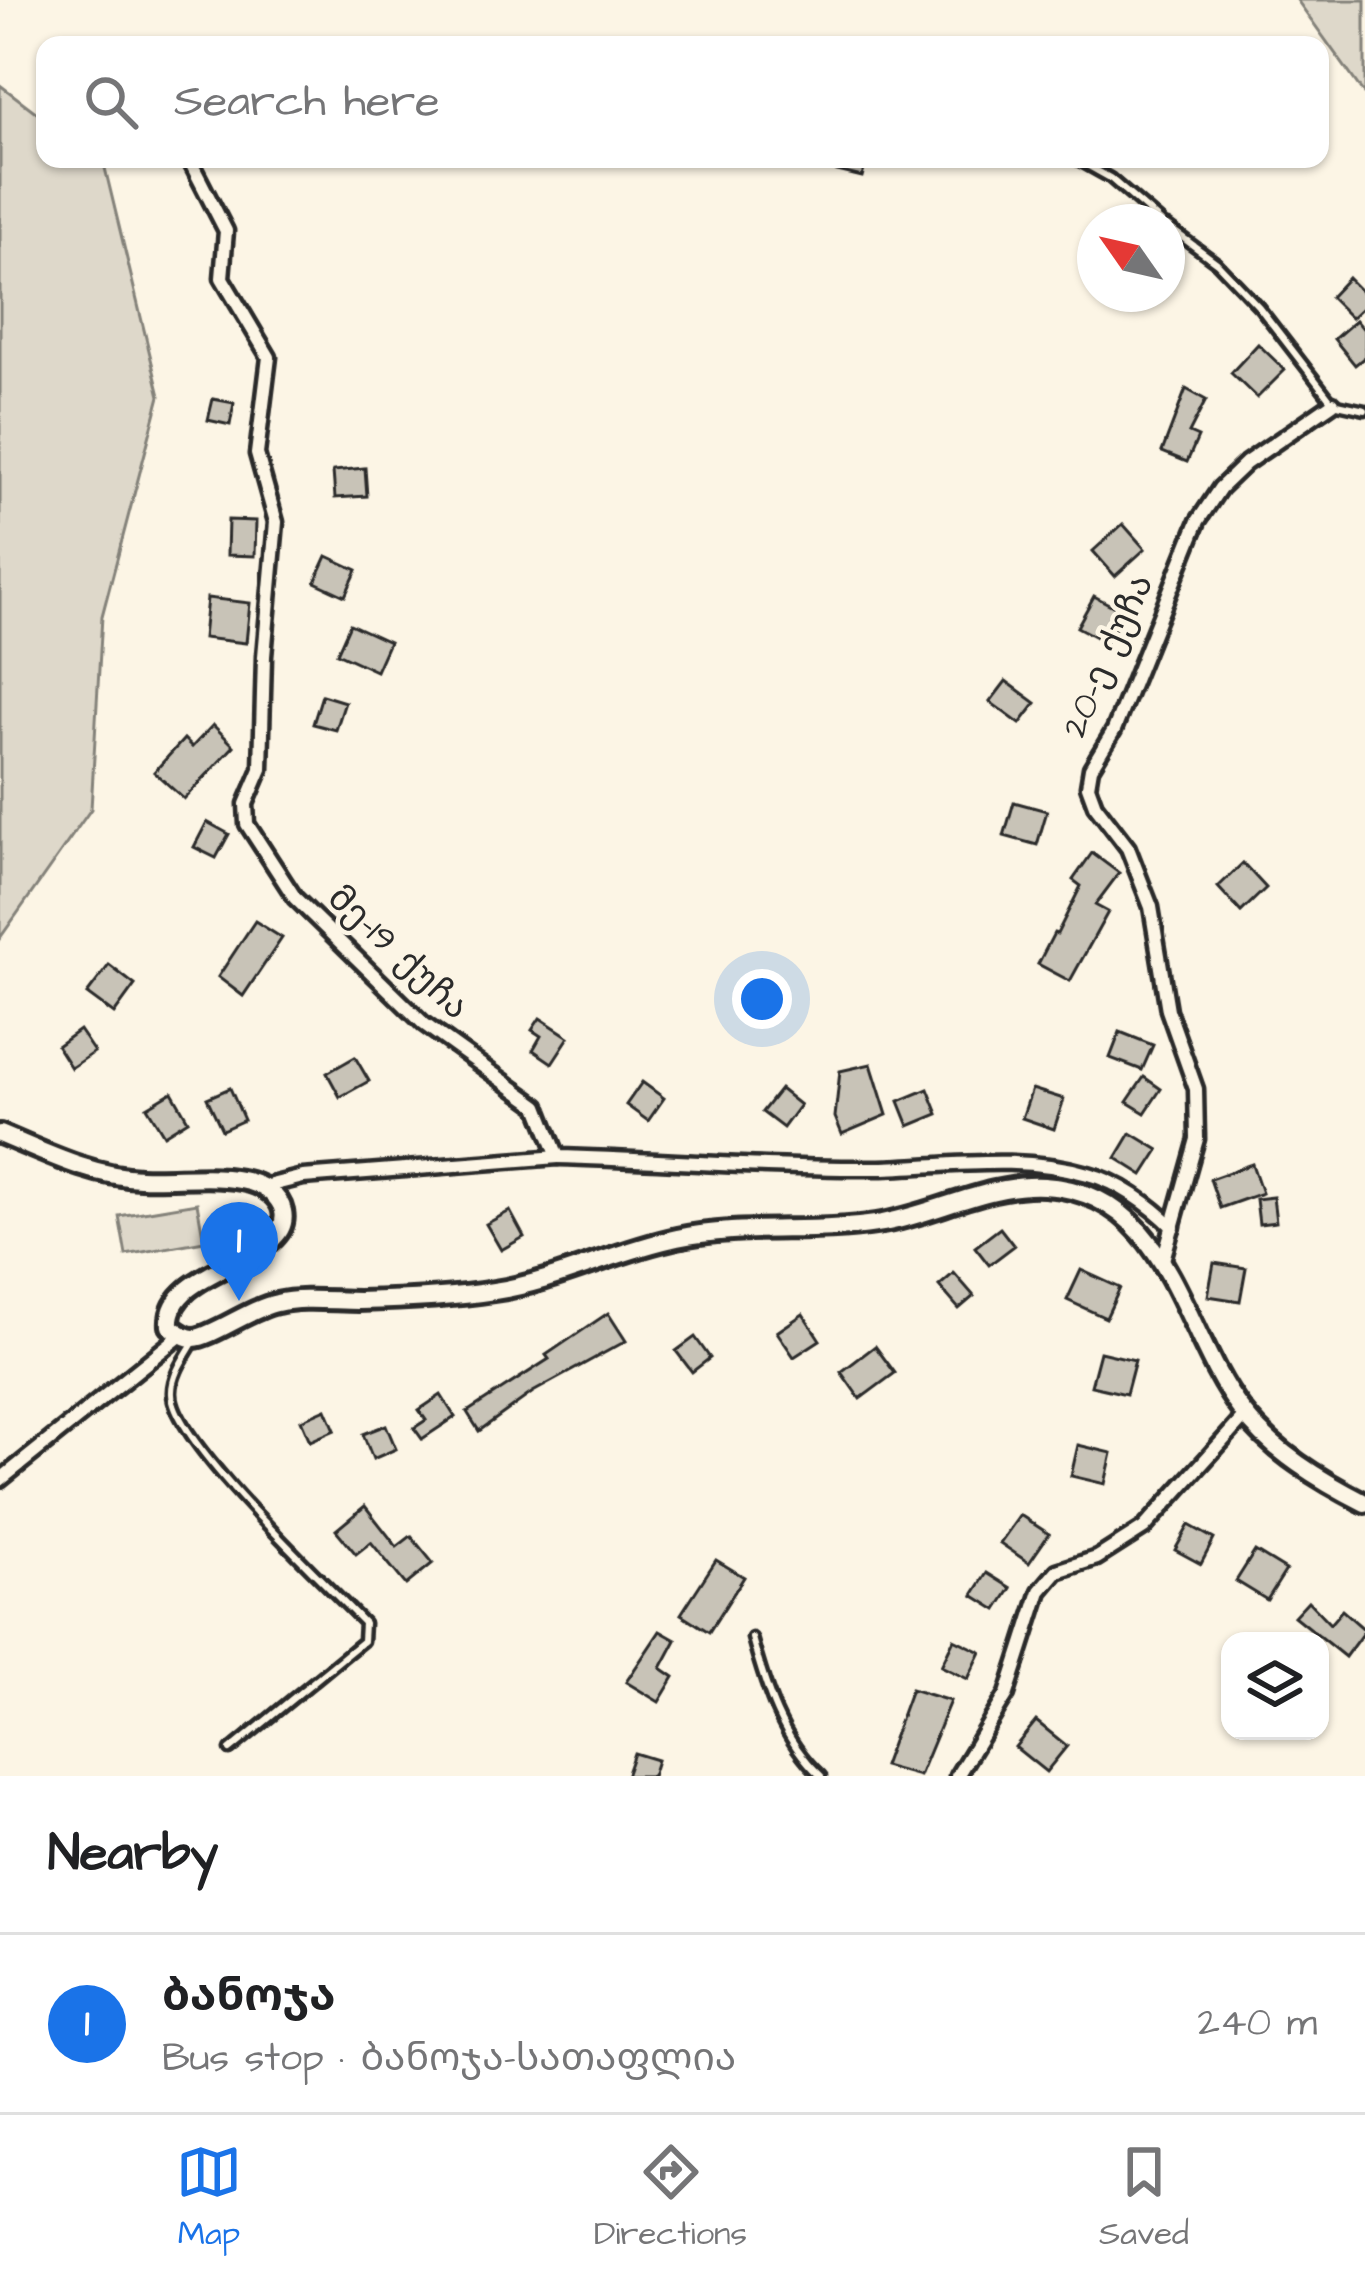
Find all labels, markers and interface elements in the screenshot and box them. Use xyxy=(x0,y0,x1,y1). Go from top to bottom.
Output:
search box xyxy=(36,36,1329,168)
icon: search xyxy=(78,69,144,135)
text: Search here xyxy=(174,71,440,133)
north arrow xyxy=(1077,204,1185,312)
street label: 20-ე ქუჩა xyxy=(1049,566,1167,746)
street label: მე-19 ქუჩა xyxy=(316,874,480,1032)
your location xyxy=(732,969,792,1029)
pin: 1 xyxy=(200,1202,278,1301)
map controls xyxy=(1221,1632,1329,1740)
button: layers xyxy=(1221,1632,1329,1740)
text: Nearby xyxy=(48,1819,218,1890)
text: ბანოჯა xyxy=(162,1966,335,2028)
text: 1 xyxy=(85,1997,90,2051)
text: 240 m xyxy=(1198,1997,1317,2051)
text: Bus stop · ბანოჯა-სათაფლია xyxy=(162,2032,736,2086)
tab: Map xyxy=(176,2139,242,2257)
tab: Directions xyxy=(594,2139,747,2257)
tab: Saved xyxy=(1099,2139,1189,2257)

